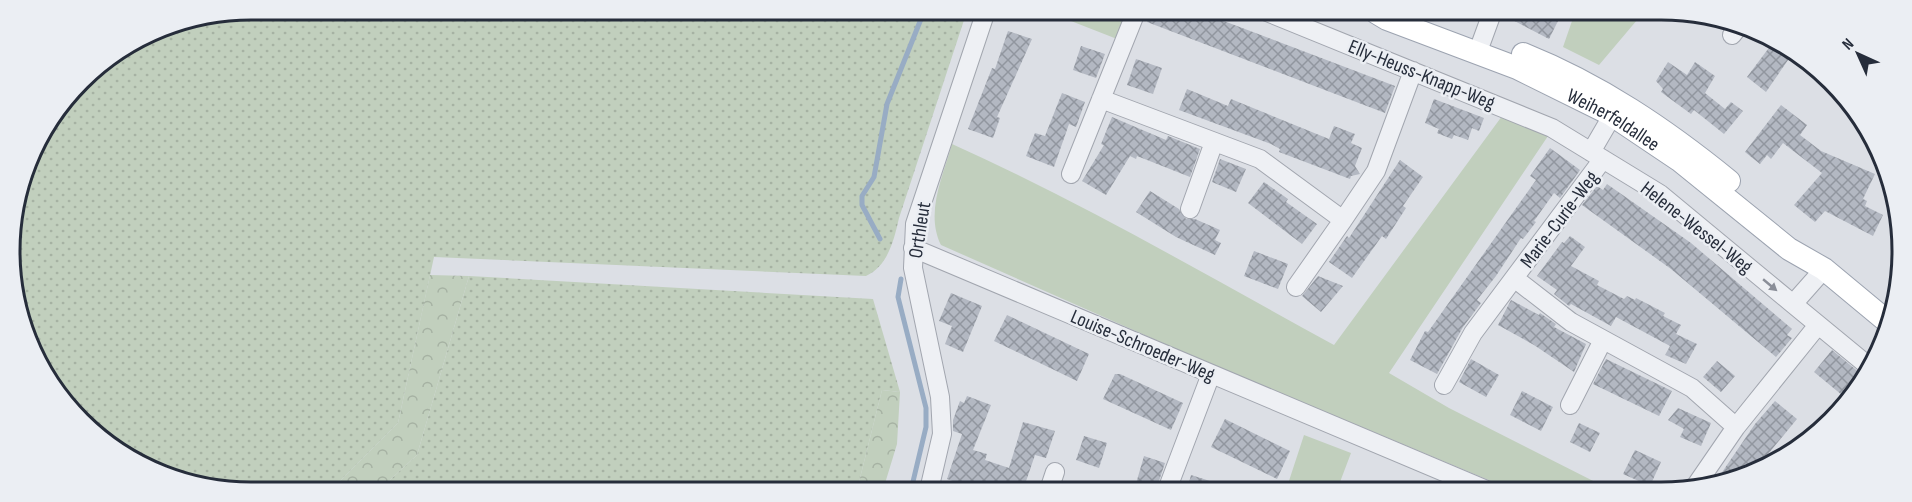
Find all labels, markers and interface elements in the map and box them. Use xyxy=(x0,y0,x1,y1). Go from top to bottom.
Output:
north arrow xyxy=(1828,24,1888,84)
street label: Elly-Heuss-Knapp-Weg xyxy=(1345,35,1498,115)
text: N xyxy=(1839,35,1858,54)
street label: Weiherfeldallee xyxy=(1563,84,1664,157)
street label: Marie-Curie-Weg xyxy=(1515,166,1604,273)
street label: Helene-Wessel-Weg xyxy=(1636,177,1757,279)
street label: Orthleut xyxy=(904,200,936,260)
one-way arrow xyxy=(1762,278,1777,291)
street label: Louise-Schroeder-Weg xyxy=(1067,305,1218,387)

